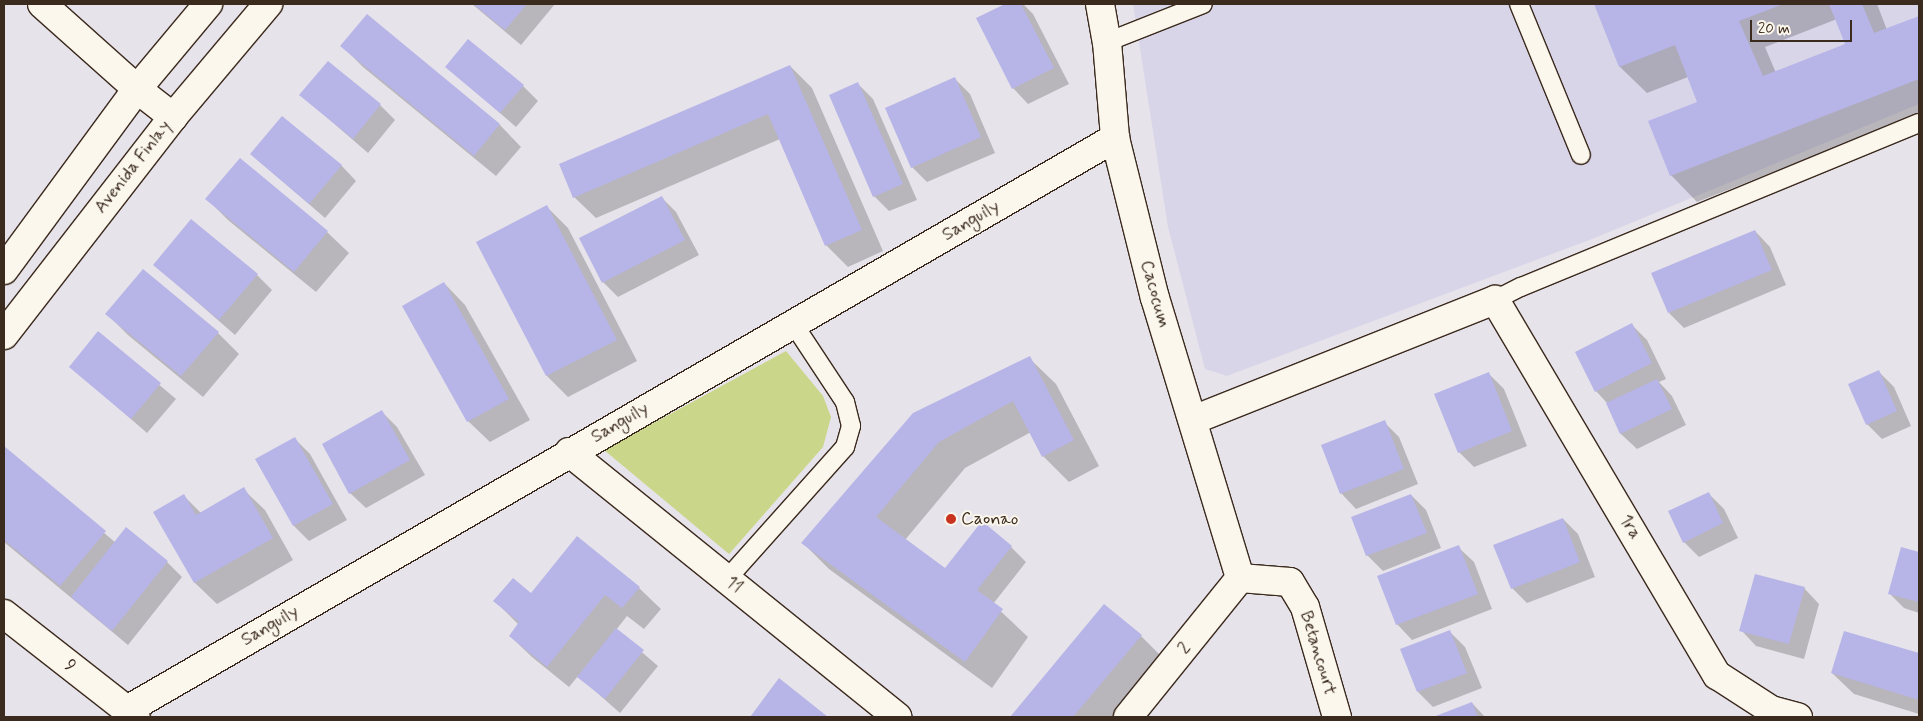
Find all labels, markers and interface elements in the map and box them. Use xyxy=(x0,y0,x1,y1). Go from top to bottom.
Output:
scale bar xyxy=(1753,10,1856,42)
text: 20 m xyxy=(1758,19,1790,39)
street label: Avenida Finlay xyxy=(91,117,175,217)
street label: Sanguily xyxy=(938,196,1004,246)
street label: Cacocum xyxy=(1135,258,1175,330)
street label: Sanguily xyxy=(587,398,653,448)
place label: Caonao xyxy=(961,508,1018,530)
street label: 1ra xyxy=(1614,511,1646,543)
marker: Caonao xyxy=(945,513,957,525)
street label: 11 xyxy=(721,572,747,598)
street label: Sanguily xyxy=(237,601,303,651)
street label: Betancourt xyxy=(1295,608,1341,698)
street label: 2 xyxy=(1173,638,1195,658)
street label: 9 xyxy=(60,655,80,677)

